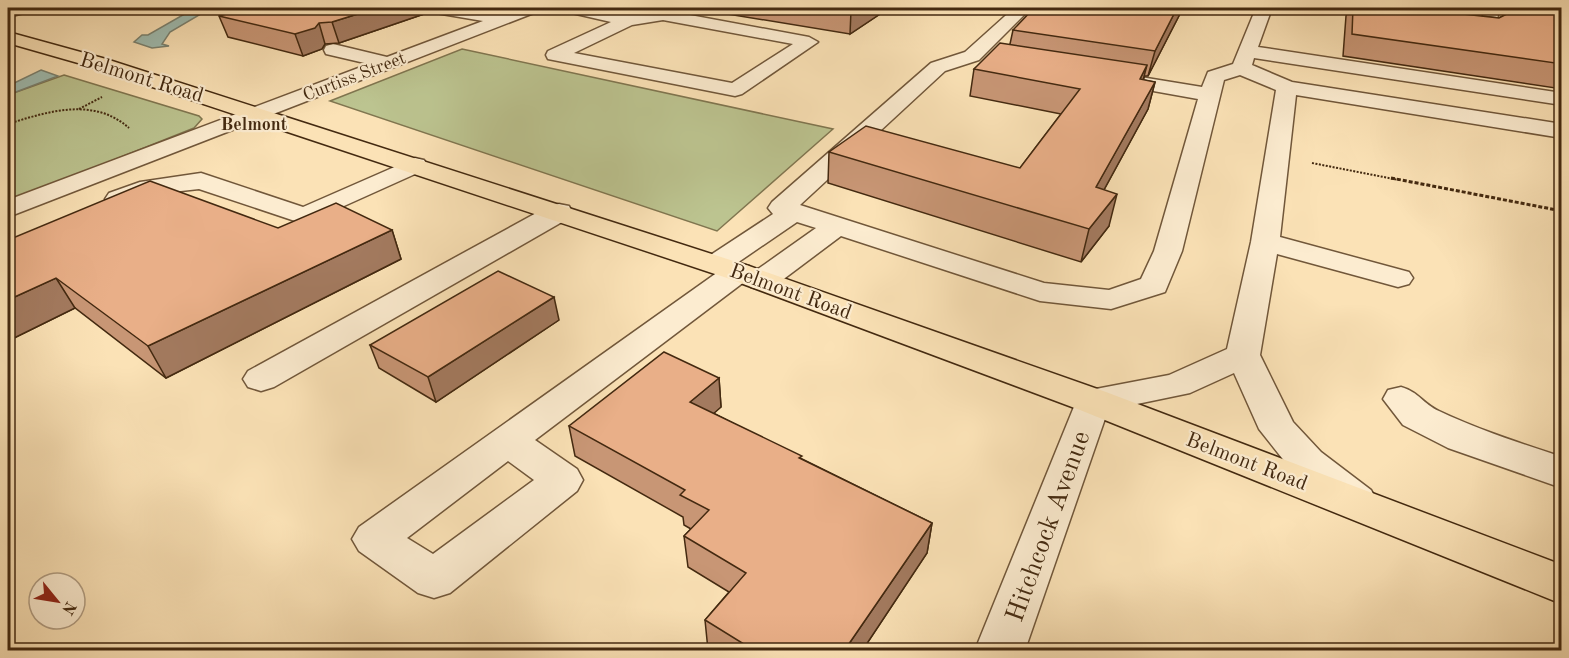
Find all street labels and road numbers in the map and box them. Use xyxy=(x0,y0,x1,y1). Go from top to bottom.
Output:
street label: Curtiss Street xyxy=(300,49,408,105)
street label: Belmont Road xyxy=(77,50,206,107)
street label: Belmont Road xyxy=(727,261,854,324)
street label: Hitchcock Avenue xyxy=(1002,428,1095,626)
street label: Belmont Road xyxy=(1183,430,1310,495)

